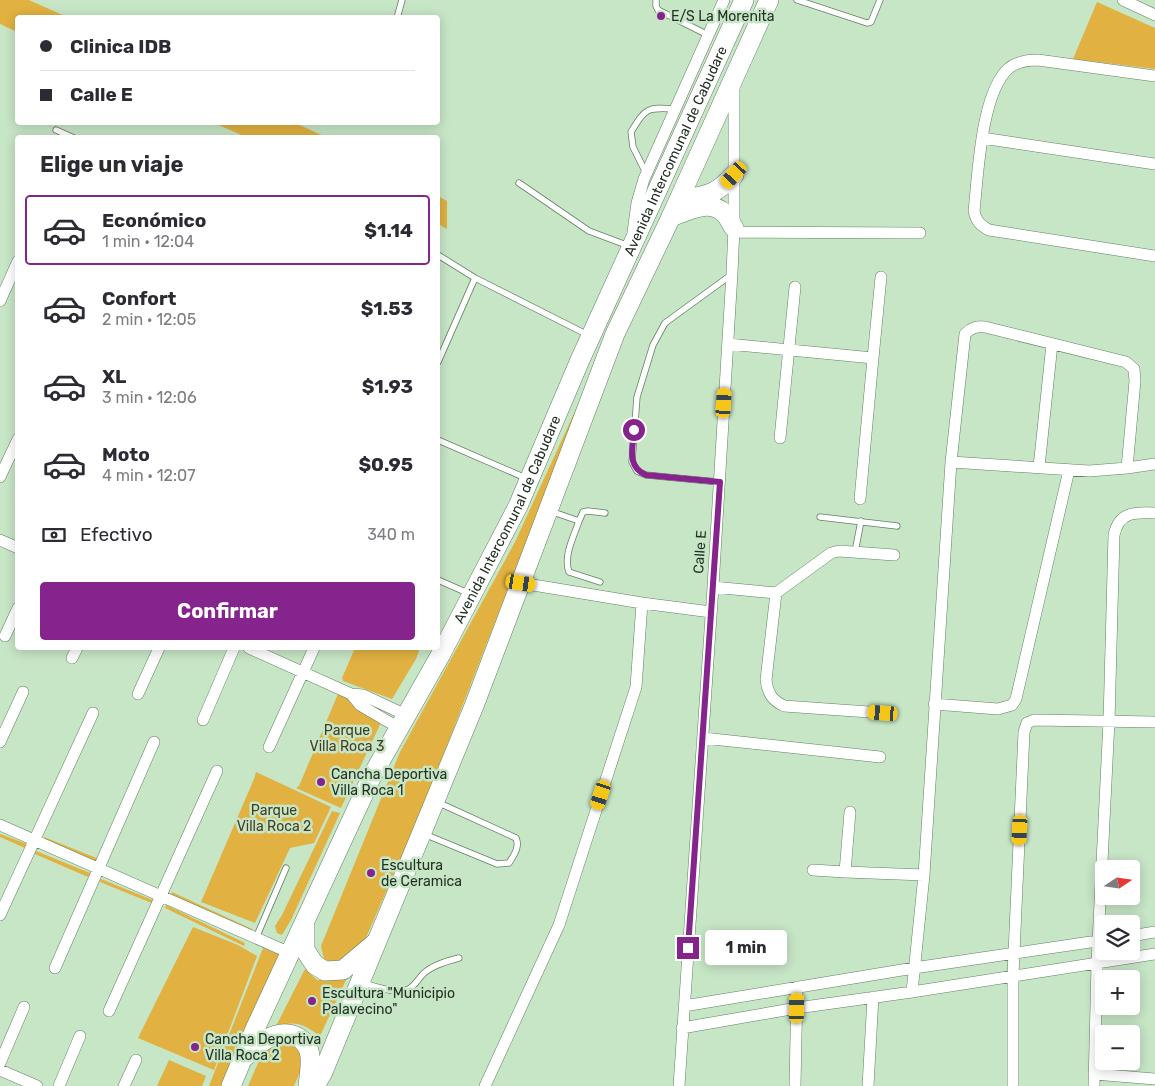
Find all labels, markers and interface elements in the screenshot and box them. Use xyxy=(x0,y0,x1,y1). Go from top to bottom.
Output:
place label: E/S La Morenita xyxy=(671,8,774,25)
marker: E/S La Morenita xyxy=(655,10,667,22)
text: Clinica IDB xyxy=(70,35,171,58)
street label: Avenida Intercomunal de Cabudare xyxy=(620,43,730,258)
text: Calle E xyxy=(70,83,133,106)
text: Elige un viaje xyxy=(40,151,184,178)
car xyxy=(718,159,749,191)
icon: car xyxy=(42,208,87,253)
text: Económico xyxy=(102,209,206,232)
text: $1.14 xyxy=(364,219,413,242)
text: 1 min · 12:04 xyxy=(102,232,194,251)
icon: car xyxy=(42,286,87,331)
text: Confort xyxy=(102,287,176,310)
text: $1.53 xyxy=(361,297,413,320)
text: 2 min · 12:05 xyxy=(102,310,196,329)
icon: car xyxy=(42,364,87,409)
text: XL xyxy=(102,365,126,388)
text: $1.93 xyxy=(362,375,413,398)
text: 3 min · 12:06 xyxy=(102,388,197,407)
car xyxy=(715,388,732,418)
street label: Avenida Intercomunal de Cabudare xyxy=(450,413,564,626)
route start xyxy=(623,419,645,441)
icon: car xyxy=(42,442,87,487)
text: Moto xyxy=(102,443,150,466)
text: $0.95 xyxy=(358,453,413,476)
text: 4 min · 12:07 xyxy=(102,466,195,485)
icon: cash xyxy=(40,521,68,549)
text: Efectivo xyxy=(80,523,153,546)
text: 340 m xyxy=(367,525,415,544)
street label: Calle E xyxy=(690,530,710,574)
car xyxy=(505,573,536,593)
button: Confirmar xyxy=(40,582,415,640)
car xyxy=(867,704,898,722)
park label: Parque Villa Roca 3 xyxy=(310,722,384,755)
place label: Cancha Deportiva Villa Roca 1 xyxy=(331,766,447,799)
marker: Cancha Deportiva Villa Roca 1 xyxy=(315,776,327,788)
car xyxy=(589,778,612,812)
park label: Parque Villa Roca 2 xyxy=(237,802,311,835)
car xyxy=(1011,815,1028,845)
place label: Escultura de Ceramica xyxy=(381,857,462,890)
north arrow xyxy=(1095,860,1140,905)
map controls xyxy=(1095,860,1140,1070)
marker: Escultura de Ceramica xyxy=(365,867,377,879)
button: layers xyxy=(1095,915,1140,960)
callout: 1 min xyxy=(706,930,788,966)
route end xyxy=(677,937,699,959)
text: 1 min xyxy=(726,938,766,957)
button: + xyxy=(1095,970,1140,1015)
place label: Escultura "Municipio Palavecino" xyxy=(322,985,455,1018)
car xyxy=(789,993,804,1023)
marker: Escultura "Municipio Palavecino" xyxy=(306,995,318,1007)
button: − xyxy=(1095,1025,1140,1070)
place label: Cancha Deportiva Villa Roca 2 xyxy=(205,1031,321,1064)
marker: Cancha Deportiva Villa Roca 2 xyxy=(189,1041,201,1053)

